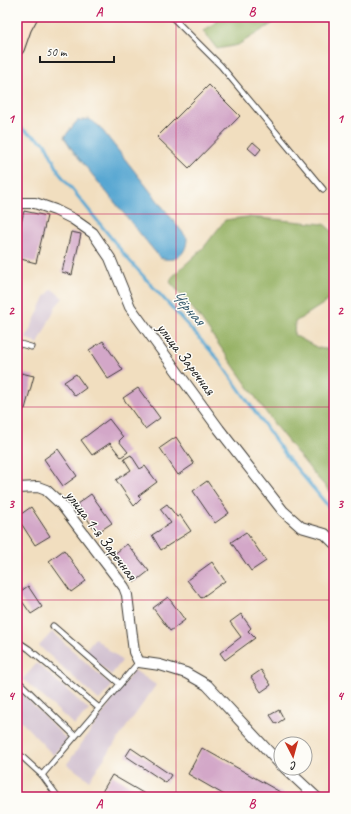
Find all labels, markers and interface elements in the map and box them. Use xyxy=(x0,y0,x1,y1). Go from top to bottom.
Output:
text: A xyxy=(96,4,104,20)
text: B xyxy=(249,4,257,20)
scale bar xyxy=(40,38,114,64)
text: 50 m xyxy=(46,44,68,60)
text: 1 xyxy=(8,111,16,127)
text: 1 xyxy=(337,111,345,127)
water label: Чёрная xyxy=(167,285,211,331)
text: 2 xyxy=(8,303,15,319)
text: 2 xyxy=(337,303,344,319)
street label: улица Заречная xyxy=(152,318,220,400)
street label: улица 1-я Заречная xyxy=(60,485,142,585)
text: 3 xyxy=(8,496,15,512)
text: 3 xyxy=(337,496,344,512)
text: 4 xyxy=(8,688,16,704)
text: 4 xyxy=(337,688,345,704)
north arrow xyxy=(273,736,313,776)
text: С xyxy=(289,759,297,773)
text: A xyxy=(96,796,104,812)
text: B xyxy=(249,796,257,812)

